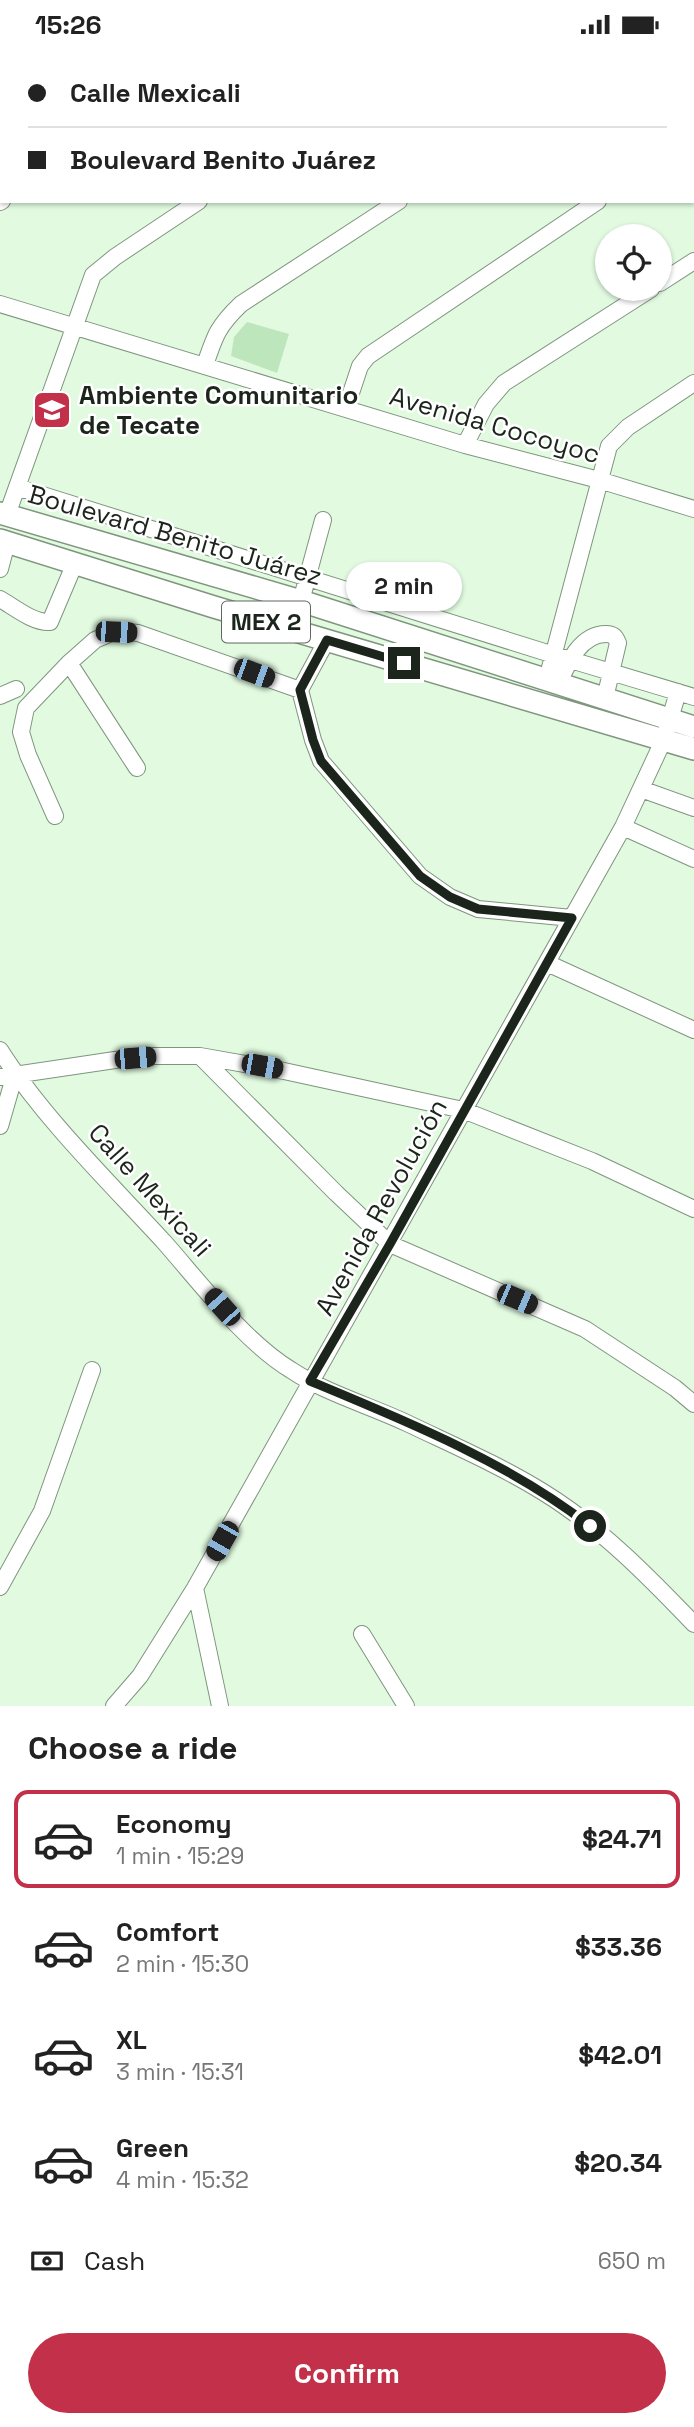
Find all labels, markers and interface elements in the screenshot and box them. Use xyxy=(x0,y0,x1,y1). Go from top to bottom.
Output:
text: 15:26 xyxy=(35,8,102,42)
text: Calle Mexicali xyxy=(70,76,241,110)
text: Boulevard Benito Juárez xyxy=(70,143,376,177)
map controls xyxy=(595,224,672,301)
button: locate xyxy=(595,224,672,301)
place label: Ambiente Comunitario de Tecate xyxy=(79,378,358,442)
street label: Avenida Cocoyoc xyxy=(386,379,604,471)
school or university icon: Ambiente Comunitario de Tecate xyxy=(31,389,73,431)
street label: Boulevard Benito Juárez xyxy=(24,477,326,593)
callout: 2 min xyxy=(346,561,462,611)
text: 2 min xyxy=(374,571,434,601)
road number: MEX 2 xyxy=(222,601,310,643)
car xyxy=(95,621,138,643)
route end xyxy=(388,647,420,679)
car xyxy=(231,656,278,690)
car xyxy=(114,1046,157,1070)
car xyxy=(240,1052,285,1080)
street label: Avenida Revolución xyxy=(307,1093,455,1321)
street label: Calle Mexicali xyxy=(81,1116,219,1264)
car xyxy=(494,1281,541,1317)
car xyxy=(201,1284,244,1330)
route start xyxy=(574,1510,606,1542)
car xyxy=(203,1518,242,1564)
text: Choose a ride xyxy=(28,1728,238,1768)
text: Economy xyxy=(116,1807,232,1841)
icon: car xyxy=(32,1808,95,1871)
text: $24.71 xyxy=(582,1822,662,1856)
text: 1 min · 15:29 xyxy=(116,1841,244,1871)
text: Comfort xyxy=(116,1915,219,1949)
icon: car xyxy=(32,1916,95,1979)
text: $33.36 xyxy=(575,1930,662,1964)
text: 2 min · 15:30 xyxy=(116,1949,249,1979)
text: XL xyxy=(116,2023,147,2057)
icon: car xyxy=(32,2024,95,2087)
text: $42.01 xyxy=(578,2038,662,2072)
text: 3 min · 15:31 xyxy=(116,2057,244,2087)
text: Green xyxy=(116,2131,189,2165)
icon: car xyxy=(32,2132,95,2195)
text: $20.34 xyxy=(574,2146,662,2180)
text: 4 min · 15:32 xyxy=(116,2165,249,2195)
icon: cash xyxy=(28,2242,66,2280)
text: Cash xyxy=(84,2244,145,2278)
text: 650 m xyxy=(598,2246,666,2276)
button: Confirm xyxy=(28,2333,666,2413)

